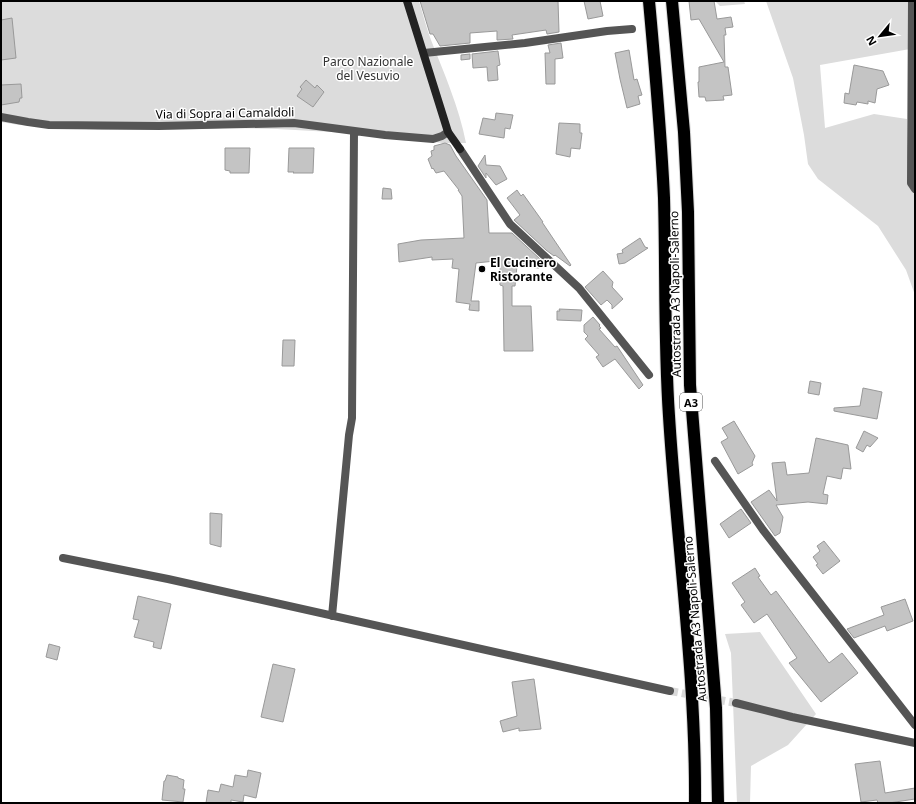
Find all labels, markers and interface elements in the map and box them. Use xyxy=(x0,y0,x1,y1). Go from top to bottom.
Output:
north arrow xyxy=(860,16,900,56)
text: N xyxy=(862,34,880,49)
park label: Parco Nazionale del Vesuvio xyxy=(323,53,414,84)
street label: Via di Sopra ai Camaldoli xyxy=(156,103,294,123)
street label: Autostrada A3 Napoli-Salerno xyxy=(665,211,685,377)
place label: El Cucinero Ristorante xyxy=(490,254,556,285)
marker: El Cucinero Ristorante xyxy=(477,264,487,274)
road number: A3 xyxy=(680,393,702,411)
street label: Autostrada A3 Napoli-Salerno xyxy=(679,535,711,703)

